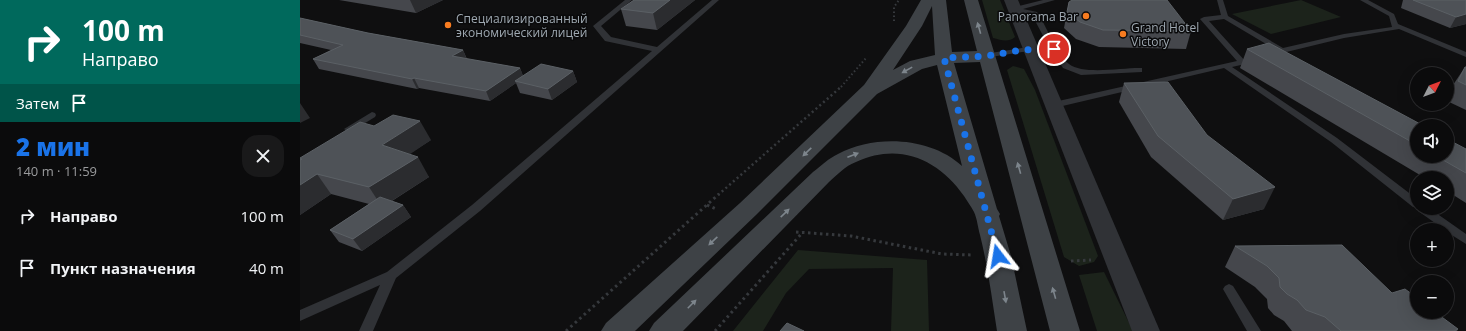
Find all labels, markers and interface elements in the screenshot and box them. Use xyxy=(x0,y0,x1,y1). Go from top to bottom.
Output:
place label: Panorama Bar xyxy=(998,8,1078,25)
place label: Специализированный экономический лицей xyxy=(456,10,588,41)
text: 100 m xyxy=(82,11,165,49)
marker: Panorama Bar xyxy=(1081,11,1091,21)
icon: right xyxy=(16,16,68,68)
place label: Grand Hotel Victory xyxy=(1131,19,1199,50)
marker: Специализированный экономический лицей xyxy=(443,20,453,30)
one-way arrow xyxy=(976,22,982,34)
marker: Grand Hotel Victory xyxy=(1118,29,1128,39)
pin xyxy=(1037,32,1071,66)
icon: arrive xyxy=(1043,38,1065,60)
text: Направо xyxy=(82,47,159,71)
one-way arrow xyxy=(901,66,913,73)
north arrow xyxy=(1410,67,1454,111)
map controls xyxy=(1410,67,1454,319)
icon: arrive xyxy=(68,92,90,114)
text: Затем xyxy=(16,93,60,113)
button: sound xyxy=(1410,119,1454,163)
text: 2 мин xyxy=(16,130,90,163)
button: close xyxy=(242,135,284,177)
one-way arrow xyxy=(802,147,812,156)
one-way arrow xyxy=(848,151,860,157)
text: 140 m · 11:59 xyxy=(16,162,97,180)
one-way arrow xyxy=(1016,162,1022,174)
button: layers xyxy=(1410,171,1454,215)
icon: right xyxy=(16,205,38,227)
text: Направо xyxy=(50,206,118,226)
text: 100 m xyxy=(240,206,284,226)
one-way arrow xyxy=(780,208,790,217)
button: + xyxy=(1410,223,1454,267)
position arrow xyxy=(977,235,1019,277)
one-way arrow xyxy=(708,236,718,246)
icon: arrive xyxy=(16,257,38,279)
text: Пункт назначения xyxy=(50,258,196,278)
text: 40 m xyxy=(249,258,284,278)
button: − xyxy=(1410,275,1454,319)
one-way arrow xyxy=(1051,287,1057,299)
one-way arrow xyxy=(1003,291,1009,303)
one-way arrow xyxy=(687,299,697,309)

